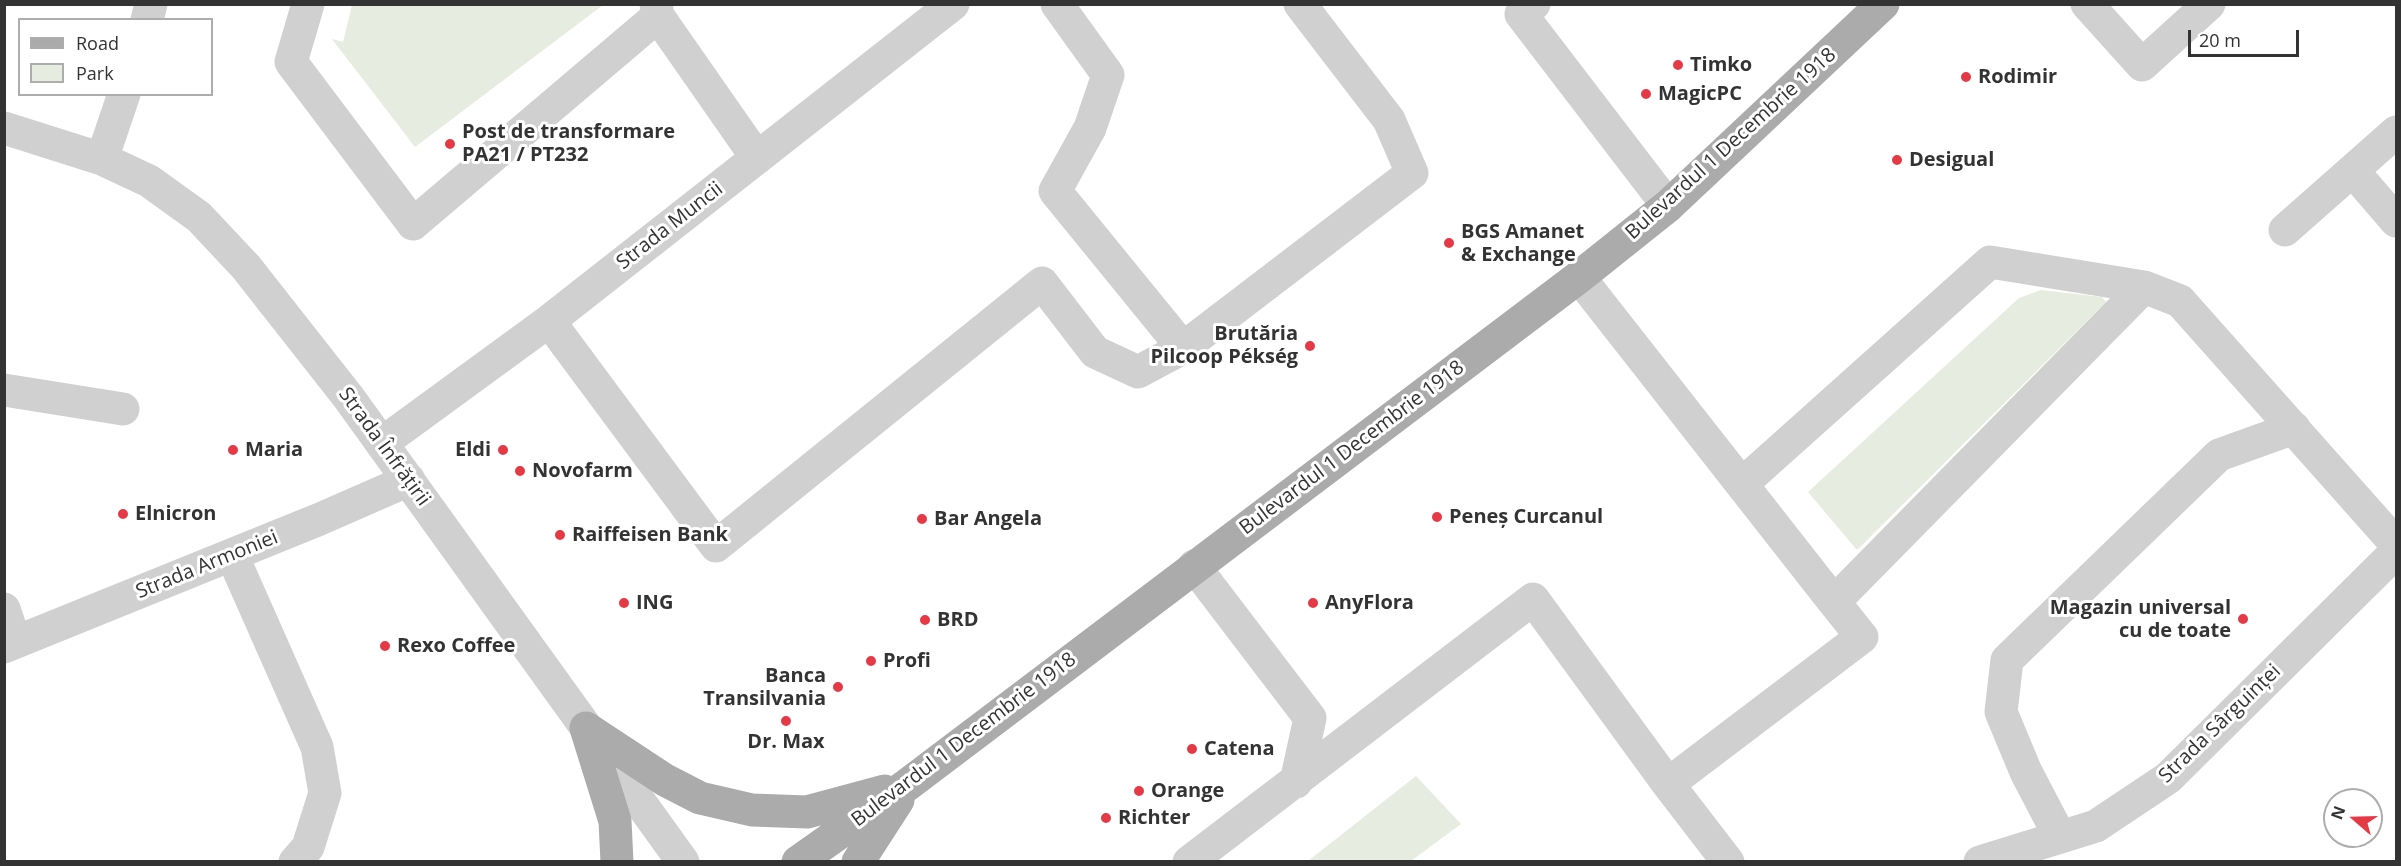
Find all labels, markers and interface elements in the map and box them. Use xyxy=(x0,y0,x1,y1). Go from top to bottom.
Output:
legend xyxy=(18,18,213,96)
scale bar xyxy=(2191,18,2302,56)
text: 20 m xyxy=(2199,28,2241,52)
text: Road xyxy=(76,31,119,55)
street label: Bulevardul 1 Decembrie 1918 xyxy=(1621,43,1841,245)
place label: Timko xyxy=(1690,53,1752,77)
marker: Timko xyxy=(1671,58,1685,72)
text: Park xyxy=(76,61,114,85)
place label: Rodimir xyxy=(1978,65,2057,89)
marker: Rodimir xyxy=(1959,70,1973,84)
place label: MagicPC xyxy=(1658,82,1742,106)
marker: MagicPC xyxy=(1639,87,1653,101)
place label: Post de transformare PA21 / PT232 xyxy=(462,120,675,167)
marker: Post de transformare PA21 / PT232 xyxy=(443,137,457,151)
place label: Desigual xyxy=(1909,148,1994,172)
marker: Desigual xyxy=(1890,153,1904,167)
street label: Strada Muncii xyxy=(612,177,728,275)
place label: BGS Amanet & Exchange xyxy=(1461,220,1584,267)
marker: BGS Amanet & Exchange xyxy=(1442,236,1456,250)
place label: Brutăria Pilcoop Pékség xyxy=(1150,322,1298,369)
marker: Brutăria Pilcoop Pékség xyxy=(1303,339,1317,353)
street label: Bulevardul 1 Decembrie 1918 xyxy=(1235,356,1469,540)
street label: Strada Înfrățirii xyxy=(333,383,435,511)
place label: Maria xyxy=(245,438,303,462)
place label: Eldi xyxy=(455,438,491,462)
marker: Maria xyxy=(226,443,240,457)
marker: Eldi xyxy=(496,443,510,457)
place label: Novofarm xyxy=(532,459,633,483)
marker: Novofarm xyxy=(513,464,527,478)
place label: Elnicron xyxy=(135,502,216,526)
place label: Peneș Curcanul xyxy=(1449,505,1603,529)
marker: Elnicron xyxy=(116,507,130,521)
place label: Bar Angela xyxy=(934,507,1042,531)
marker: Peneș Curcanul xyxy=(1430,510,1444,524)
marker: Bar Angela xyxy=(915,512,929,526)
place label: Raiffeisen Bank xyxy=(572,523,728,547)
street label: Strada Armoniei xyxy=(133,526,281,604)
marker: Raiffeisen Bank xyxy=(553,528,567,542)
place label: ING xyxy=(636,591,673,615)
place label: AnyFlora xyxy=(1325,591,1414,615)
marker: ING xyxy=(617,596,631,610)
marker: AnyFlora xyxy=(1306,596,1320,610)
place label: Magazin universal cu de toate xyxy=(2050,596,2231,643)
place label: BRD xyxy=(937,608,978,632)
marker: Magazin universal cu de toate xyxy=(2236,612,2250,626)
marker: BRD xyxy=(918,613,932,627)
place label: Rexo Coffee xyxy=(397,634,515,658)
marker: Rexo Coffee xyxy=(378,639,392,653)
street label: Bulevardul 1 Decembrie 1918 xyxy=(847,648,1081,832)
place label: Profi xyxy=(883,649,931,673)
marker: Profi xyxy=(864,654,878,668)
street label: Strada Sârguinței xyxy=(2154,660,2286,788)
place label: Banca Transilvania xyxy=(703,664,826,711)
marker: Banca Transilvania xyxy=(831,680,845,694)
marker: Dr. Max xyxy=(779,714,793,728)
place label: Dr. Max xyxy=(747,730,825,754)
place label: Catena xyxy=(1204,737,1275,761)
marker: Catena xyxy=(1185,742,1199,756)
place label: Orange xyxy=(1151,779,1224,803)
marker: Orange xyxy=(1132,784,1146,798)
north arrow xyxy=(2323,788,2383,848)
text: N xyxy=(2325,803,2351,822)
place label: Richter xyxy=(1118,806,1190,830)
marker: Richter xyxy=(1099,811,1113,825)

